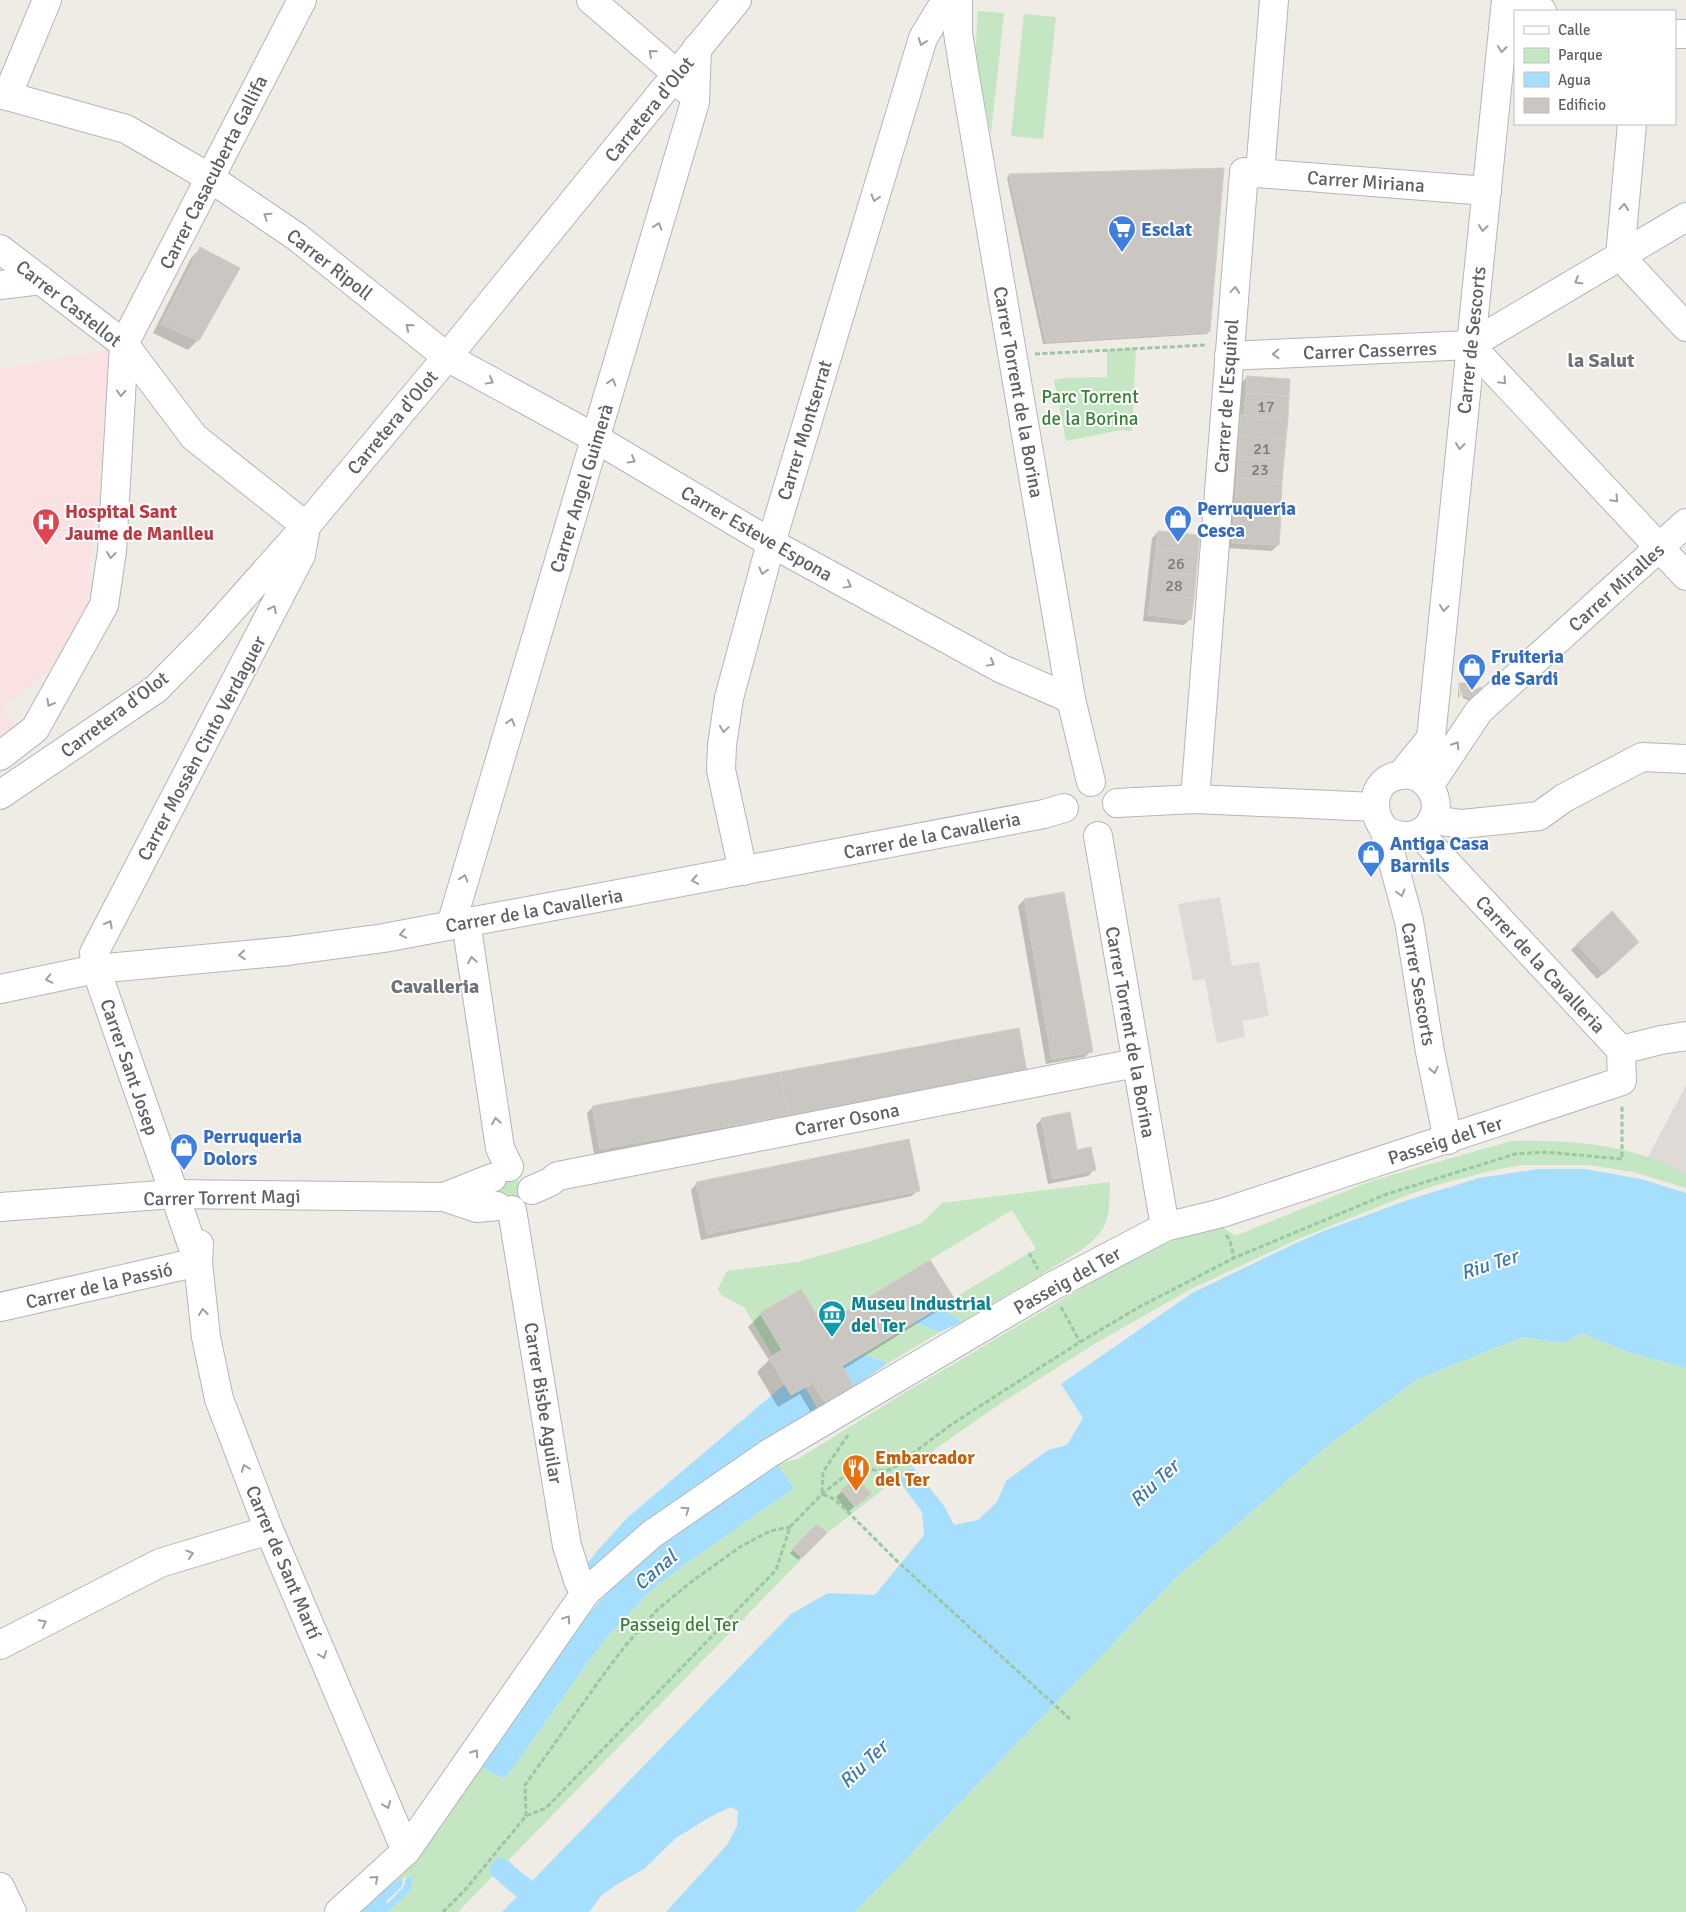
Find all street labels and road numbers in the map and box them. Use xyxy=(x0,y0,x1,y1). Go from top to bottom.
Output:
street label: Carretera d'Olot xyxy=(600,52,700,167)
street label: Carrer Casacuberta Gallifa xyxy=(154,71,273,274)
street label: Carrer Miriana xyxy=(1306,166,1426,198)
street label: Carrer Ripoll xyxy=(282,224,377,306)
street label: Carrer Castellot xyxy=(11,255,126,353)
street label: Carrer de Sescorts xyxy=(1452,265,1492,415)
street label: Carrer Torrent de la Borina xyxy=(988,285,1048,500)
street label: Carrer de l'Esquirol xyxy=(1210,318,1244,474)
street label: Carrer Casserres xyxy=(1303,337,1437,365)
street label: Carrer Montserrat xyxy=(772,357,838,503)
street label: Carretera d'Olot xyxy=(342,365,444,480)
street label: Carrer Angel Guimerà xyxy=(545,401,619,576)
street label: Carrer Esteve Espona xyxy=(676,481,837,587)
street label: Carrer Miralles xyxy=(1564,538,1670,637)
street label: Carrer Mossèn Cinto Verdaguer xyxy=(132,632,272,865)
street label: Carretera d'Olot xyxy=(56,666,174,763)
street label: Carrer de la Cavalleria xyxy=(842,807,1023,865)
street label: Carrer de la Cavalleria xyxy=(444,884,625,938)
street label: Carrer de la Cavalleria xyxy=(1470,891,1610,1039)
street label: Carrer Sescorts xyxy=(1395,921,1441,1048)
street label: Carrer Torrent de la Borina xyxy=(1100,925,1160,1140)
street label: Carrer Sant Josep xyxy=(94,996,164,1139)
street label: Carrer Osona xyxy=(793,1098,901,1142)
street label: Passeig del Ter xyxy=(1385,1111,1506,1171)
street label: Carrer Torrent Magi xyxy=(143,1185,301,1211)
street label: Passeig del Ter xyxy=(1010,1242,1125,1320)
street label: Carrer de la Passió xyxy=(23,1257,175,1315)
street label: Carrer Bisbe Aguilar xyxy=(518,1321,568,1486)
street label: Carrer de Sant Martí xyxy=(240,1482,327,1644)

